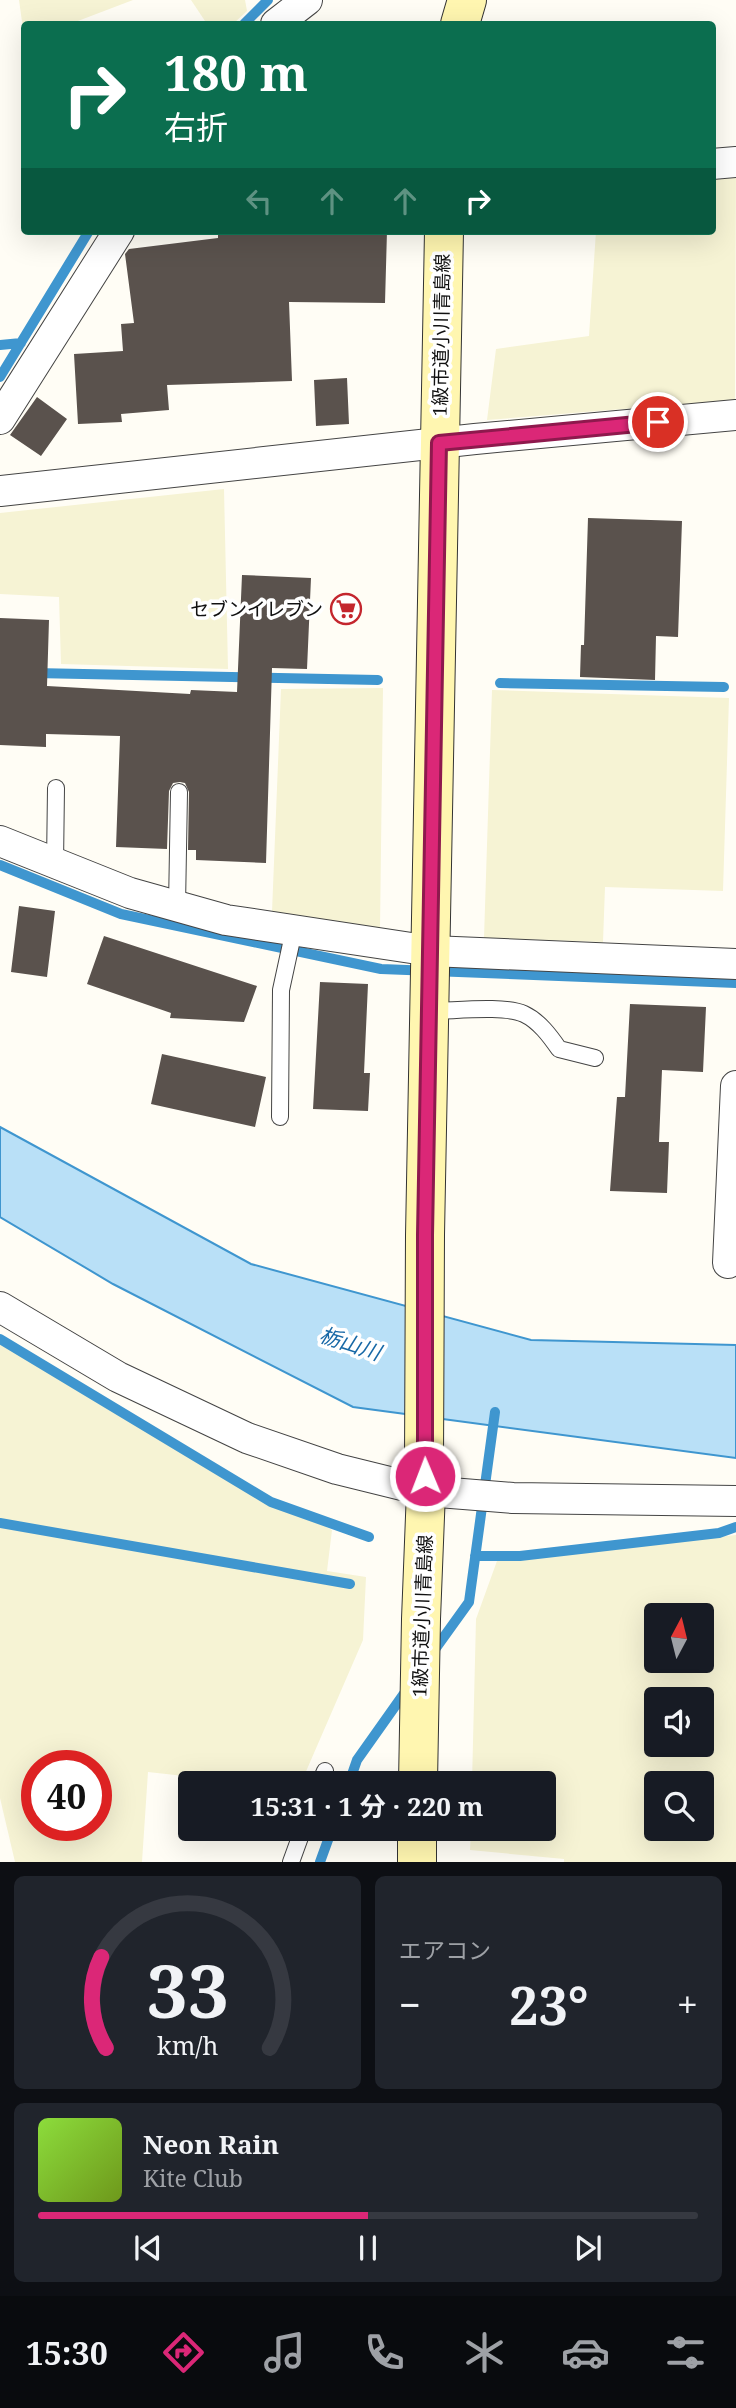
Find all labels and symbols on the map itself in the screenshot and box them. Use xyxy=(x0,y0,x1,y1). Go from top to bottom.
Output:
street label: 1級市道小川青島線 xyxy=(427,253,455,417)
pin xyxy=(628,392,688,452)
supermarket icon: セブンイレブン xyxy=(329,592,363,626)
place label: セブンイレブン xyxy=(190,596,323,622)
water label: 栃山川 xyxy=(316,1320,386,1367)
position arrow xyxy=(388,1439,462,1513)
street label: 1級市道小川青島線 xyxy=(406,1534,438,1698)
north arrow xyxy=(644,1603,714,1673)
speed limit sign: 40 xyxy=(21,1750,112,1841)

